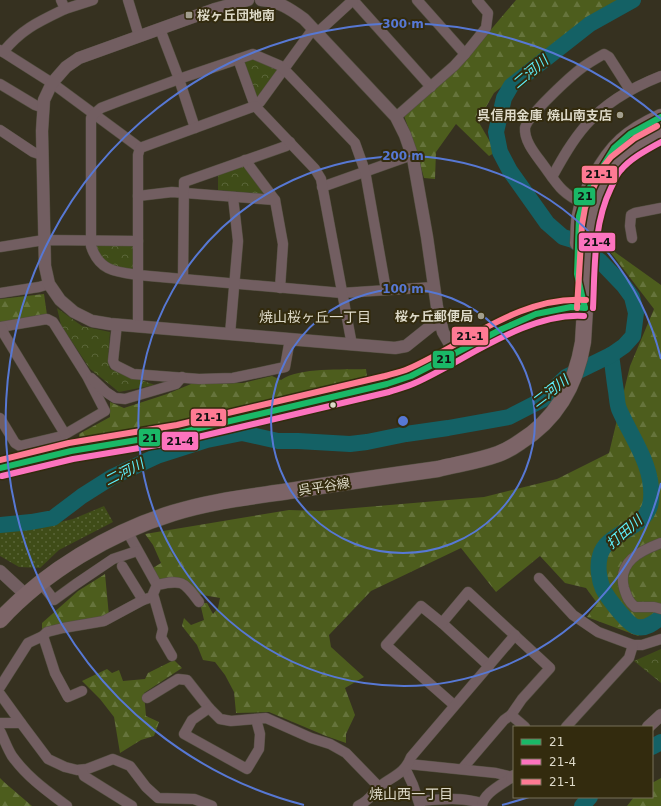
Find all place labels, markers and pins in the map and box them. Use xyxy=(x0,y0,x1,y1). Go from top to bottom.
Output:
place label: 桜ヶ丘団地南 xyxy=(197,8,275,23)
marker: 桜ヶ丘団地南 xyxy=(184,10,194,20)
place label: 呉信用金庫 焼山南支店 xyxy=(477,108,612,123)
marker: 呉信用金庫 焼山南支店 xyxy=(615,110,625,120)
place label: 桜ヶ丘郵便局 xyxy=(395,309,473,324)
marker: 桜ヶ丘郵便局 xyxy=(476,311,486,321)
unlabelled marker xyxy=(328,400,338,410)
centre of rings xyxy=(396,414,410,428)

